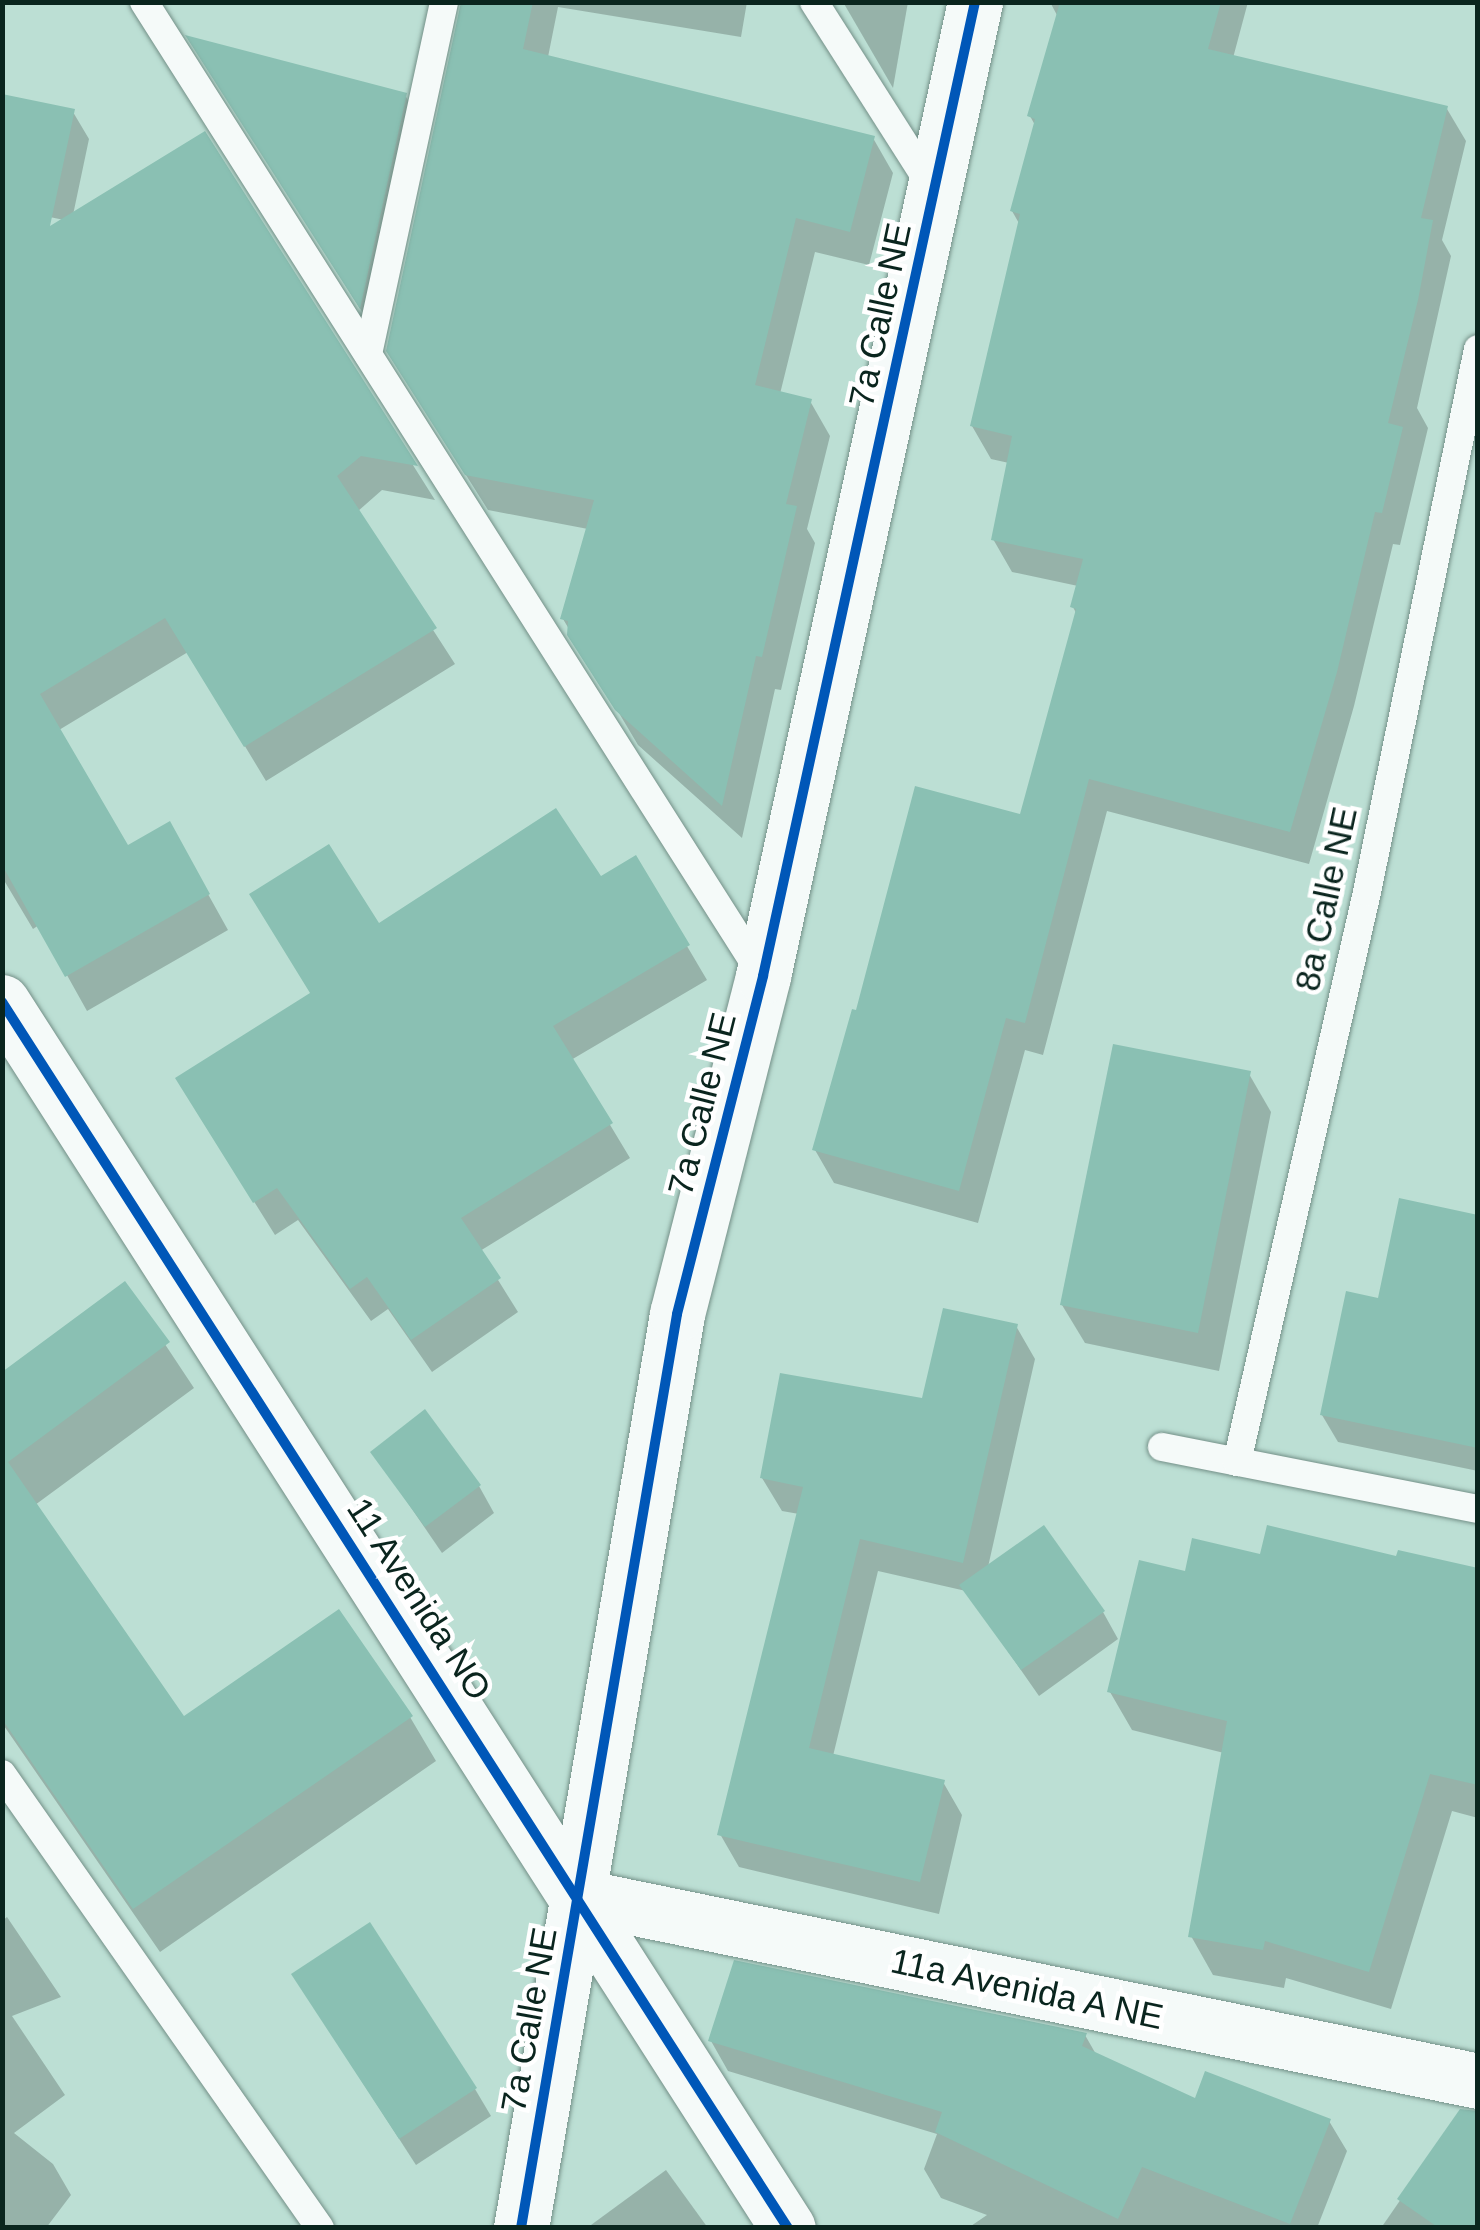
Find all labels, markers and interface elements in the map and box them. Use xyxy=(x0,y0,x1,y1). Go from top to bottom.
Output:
street label: 7a Calle NE xyxy=(840,219,920,411)
street label: 8a Calle NE xyxy=(1286,803,1366,995)
street label: 7a Calle NE xyxy=(659,1008,745,1200)
street label: 11 Avenida NO xyxy=(338,1489,500,1709)
street label: 7a Calle NE xyxy=(492,1924,566,2116)
street label: 11a Avenida A NE xyxy=(884,1939,1170,2039)

